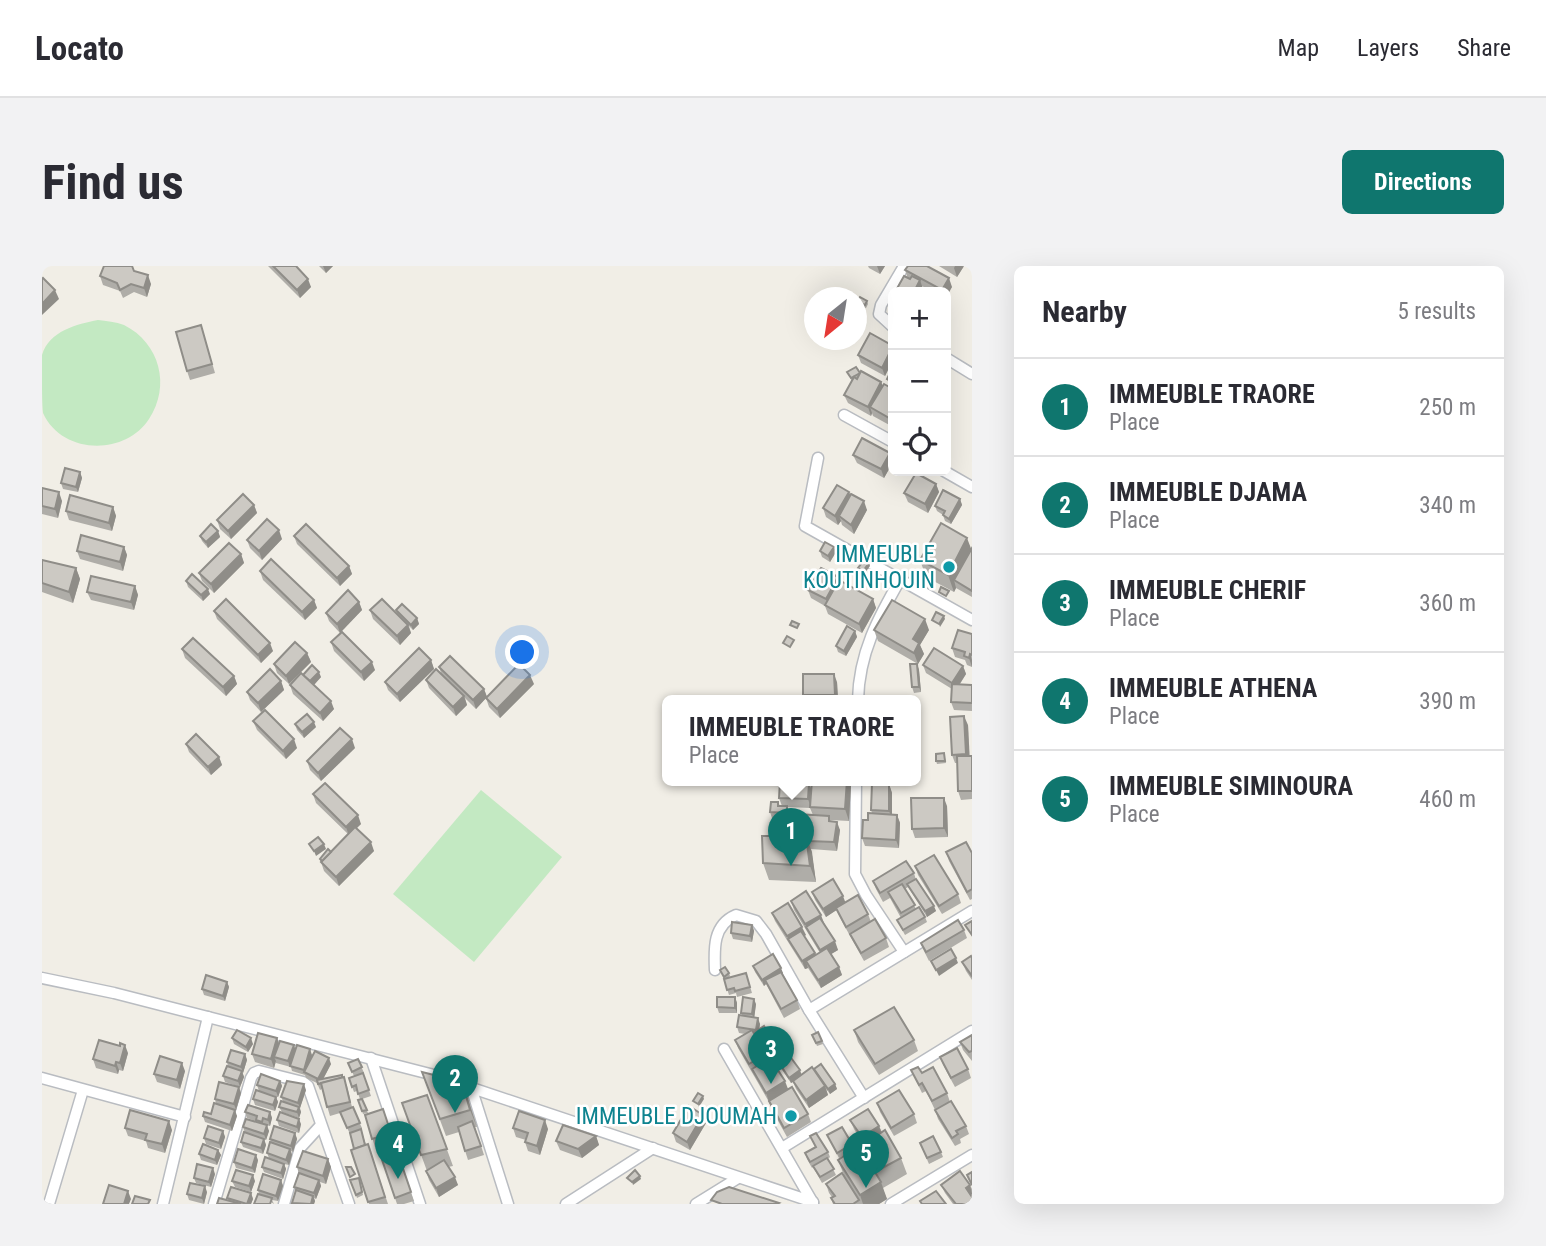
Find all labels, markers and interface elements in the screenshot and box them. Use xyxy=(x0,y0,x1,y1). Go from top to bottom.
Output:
text: Locato xyxy=(35,29,124,68)
text: Map xyxy=(1278,34,1319,62)
text: Layers xyxy=(1357,34,1419,62)
text: Share xyxy=(1457,34,1511,62)
button: Directions xyxy=(1342,150,1504,214)
text: Find us xyxy=(42,154,184,211)
north arrow xyxy=(804,287,867,350)
map controls xyxy=(888,287,951,476)
button: + xyxy=(888,287,951,350)
text: Nearby xyxy=(1042,294,1127,329)
text: 5 results xyxy=(1398,298,1476,325)
button: − xyxy=(888,350,951,413)
text: IMMEUBLE TRAORE xyxy=(1109,379,1315,409)
text: 1 xyxy=(1059,394,1071,421)
text: 250 m xyxy=(1419,394,1476,421)
text: Place xyxy=(1109,409,1159,436)
button: locate xyxy=(888,413,951,476)
text: IMMEUBLE DJAMA xyxy=(1109,477,1307,507)
text: 2 xyxy=(1059,492,1071,519)
text: 340 m xyxy=(1419,492,1476,519)
text: Place xyxy=(1109,507,1159,534)
place label: IMMEUBLE KOUTINHOUIN xyxy=(803,541,935,594)
marker: IMMEUBLE KOUTINHOUIN xyxy=(941,559,957,575)
text: IMMEUBLE CHERIF xyxy=(1109,575,1306,605)
text: 3 xyxy=(1059,590,1071,617)
text: 360 m xyxy=(1419,590,1476,617)
text: Place xyxy=(1109,605,1159,632)
your location xyxy=(505,635,539,669)
text: IMMEUBLE ATHENA xyxy=(1109,673,1317,703)
text: 4 xyxy=(1059,688,1071,715)
text: 390 m xyxy=(1419,688,1476,715)
popup xyxy=(662,695,921,786)
text: Place xyxy=(1109,703,1159,730)
text: IMMEUBLE TRAORE xyxy=(689,712,894,742)
text: Place xyxy=(689,742,739,769)
text: IMMEUBLE SIMINOURA xyxy=(1109,771,1353,801)
text: 5 xyxy=(1059,786,1071,813)
text: 460 m xyxy=(1419,786,1476,813)
text: Place xyxy=(1109,801,1159,828)
pin: 1 xyxy=(768,808,814,866)
pin: 3 xyxy=(748,1026,794,1084)
pin: 2 xyxy=(432,1055,478,1113)
place label: IMMEUBLE DJOUMAH xyxy=(576,1103,777,1130)
marker: IMMEUBLE DJOUMAH xyxy=(783,1108,799,1124)
pin: 4 xyxy=(375,1121,421,1179)
pin: 5 xyxy=(843,1130,889,1188)

